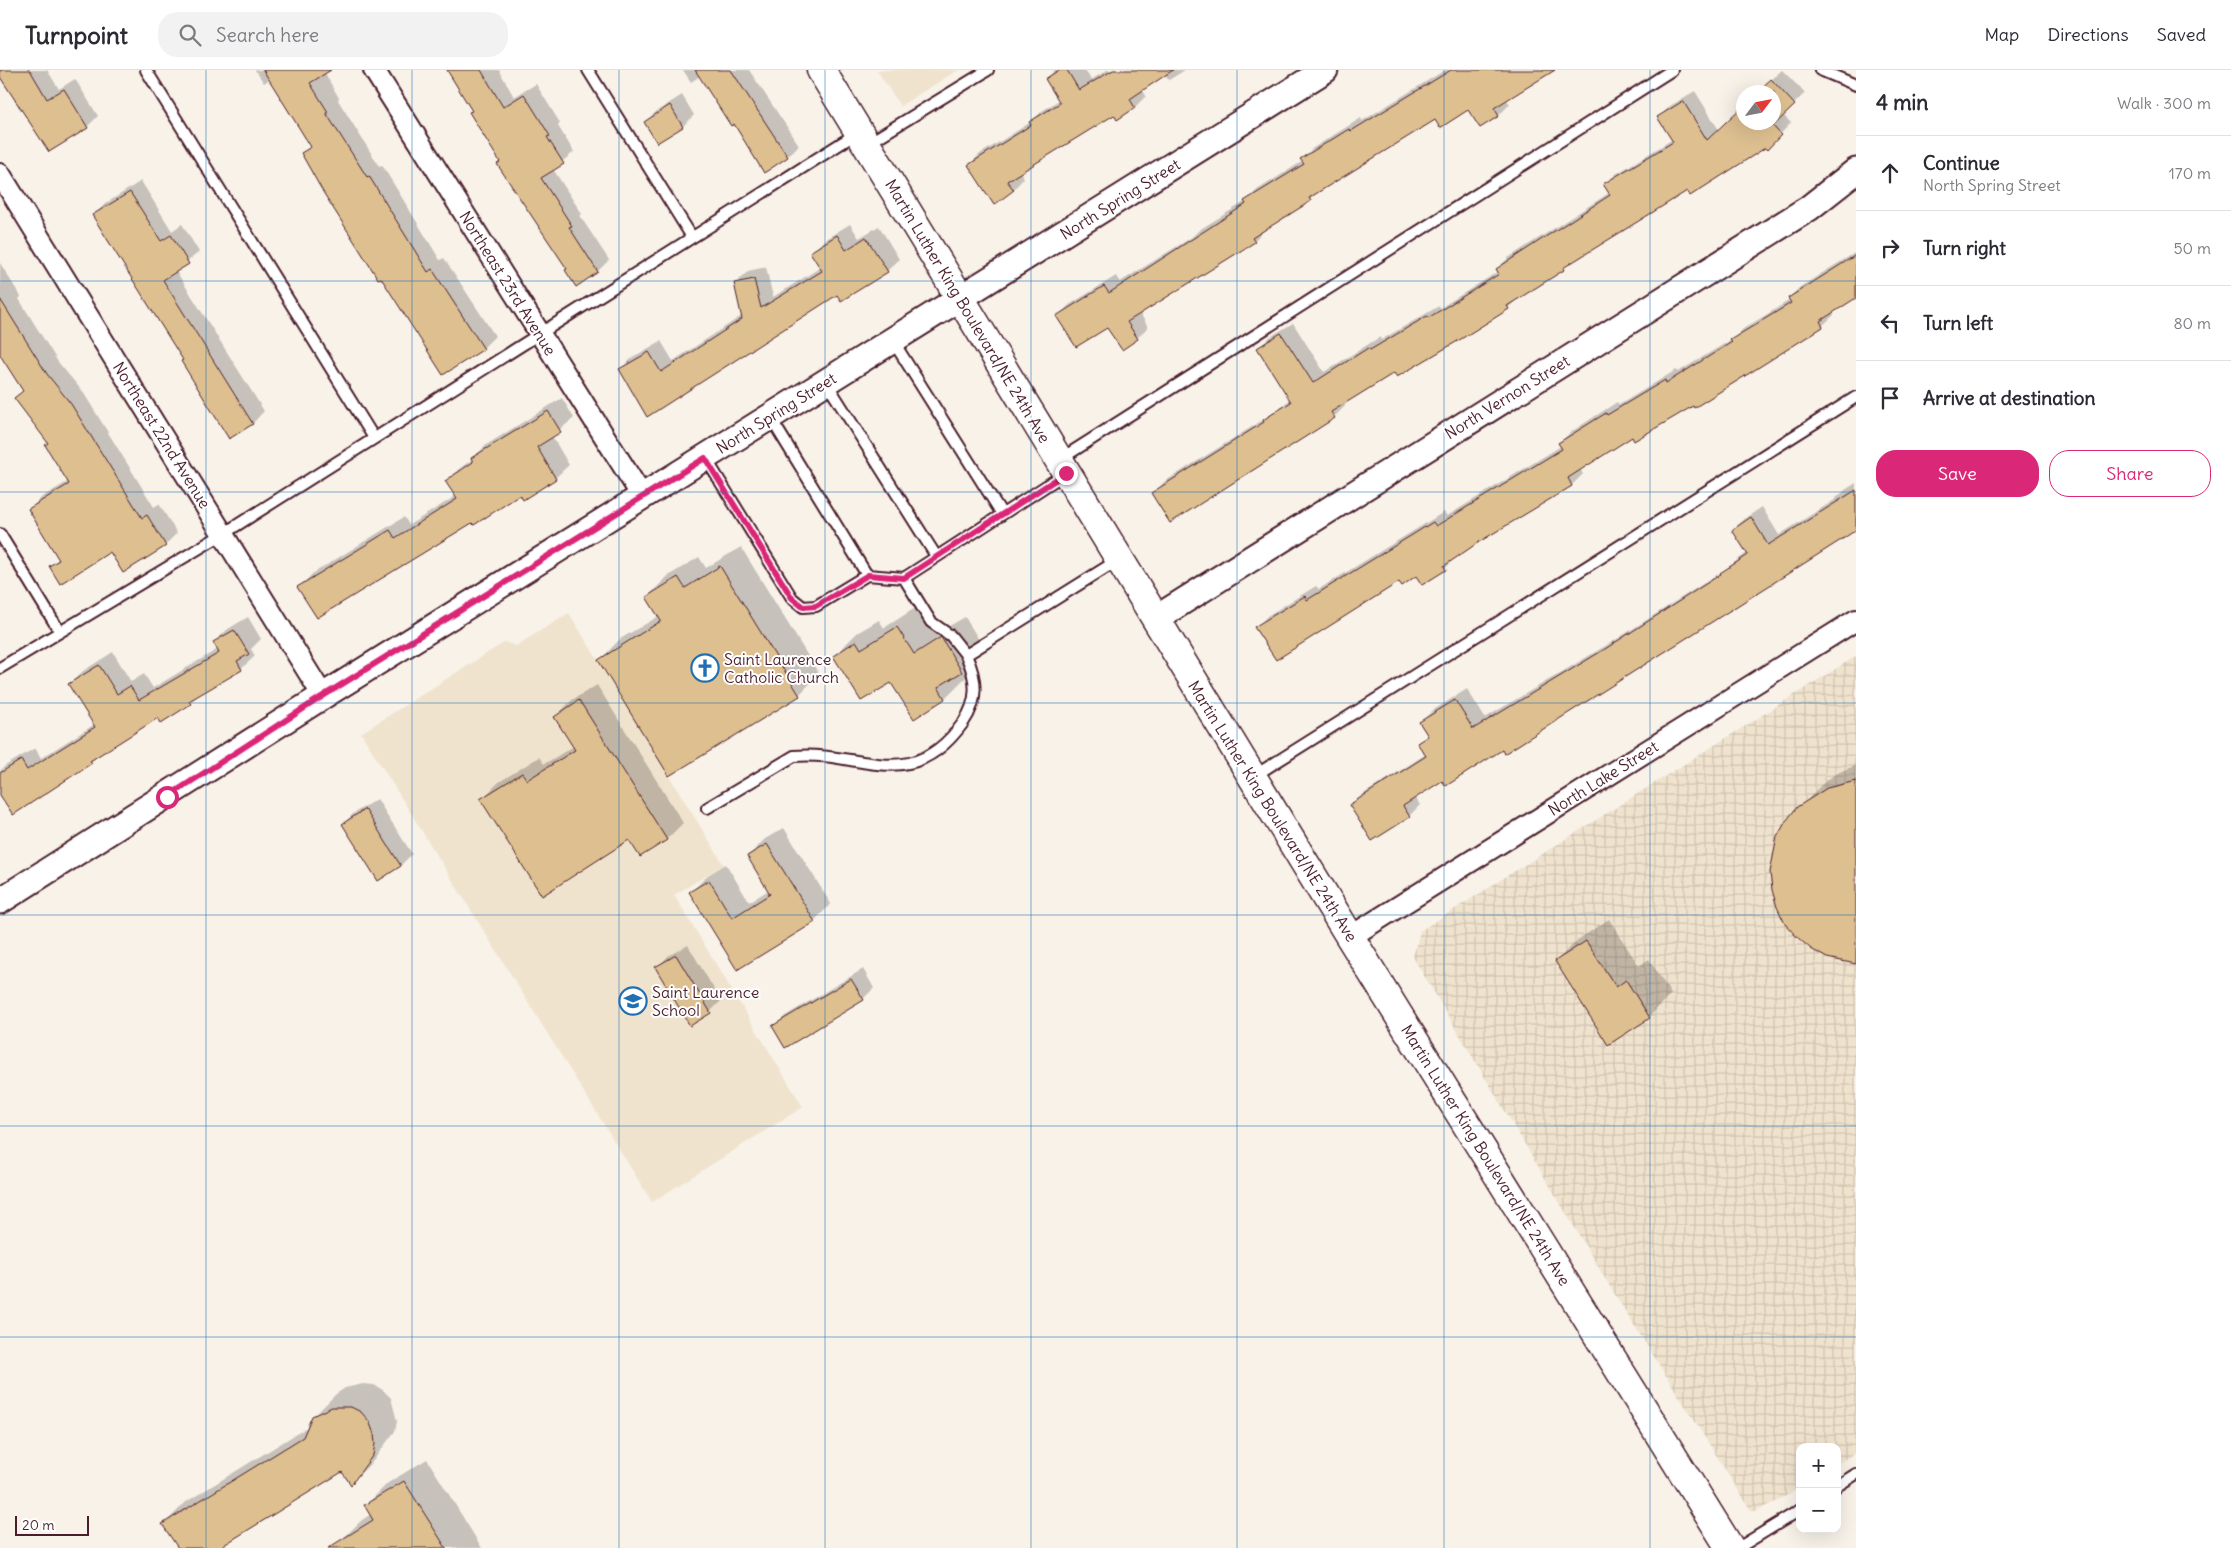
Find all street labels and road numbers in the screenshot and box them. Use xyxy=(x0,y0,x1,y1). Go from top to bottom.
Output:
street label: North Spring Street xyxy=(1056,154,1184,244)
street label: Martin Luther King Boulevard/NE 24th Ave xyxy=(881,176,1055,446)
street label: Northeast 23rd Avenue xyxy=(455,207,561,359)
street label: North Vernon Street xyxy=(1441,350,1574,443)
street label: Northeast 22nd Avenue xyxy=(109,358,215,512)
street label: North Spring Street xyxy=(712,368,840,458)
street label: Martin Luther King Boulevard/NE 24th Ave xyxy=(1184,677,1362,945)
street label: North Lake Street xyxy=(1544,736,1662,820)
street label: Martin Luther King Boulevard/NE 24th Ave xyxy=(1397,1021,1575,1289)

